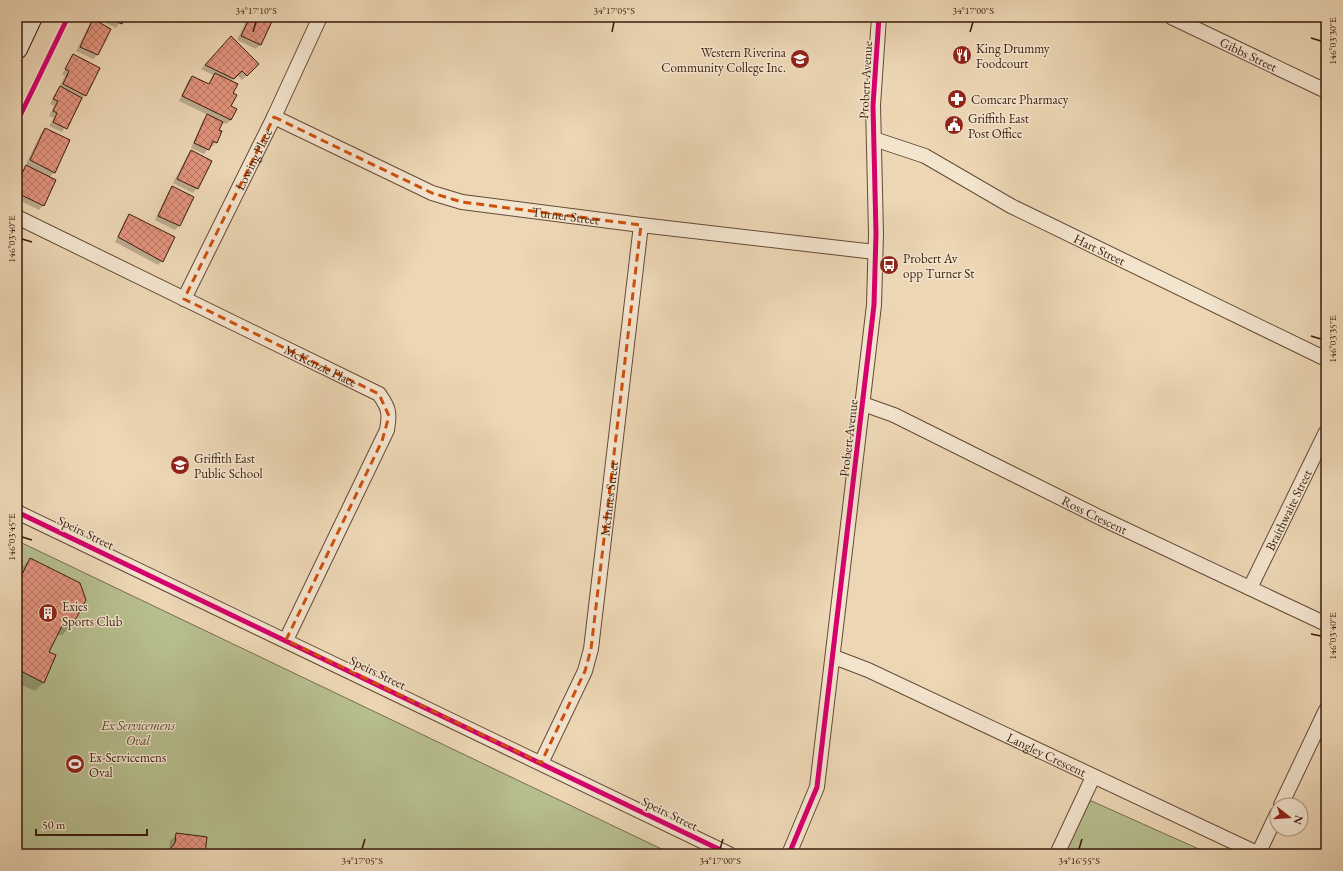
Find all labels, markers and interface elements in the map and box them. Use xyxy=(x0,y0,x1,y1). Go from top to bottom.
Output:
text: 34°17'10"S xyxy=(235,4,277,17)
text: 34°17'05"S xyxy=(593,4,635,17)
text: 34°17'00"S xyxy=(952,4,994,17)
text: 146°03'30"E xyxy=(1326,17,1339,65)
street label: Gibbs Street xyxy=(1217,34,1280,75)
place label: King Drummy Foodcourt xyxy=(976,40,1050,72)
street label: Probert Avenue xyxy=(855,41,876,119)
place label: Western Riverina Community College Inc. xyxy=(661,44,787,76)
restaurant icon: King Drummy Foodcourt xyxy=(951,44,973,66)
school or university icon: Western Riverina Community College Inc. xyxy=(789,48,811,70)
pharmacy icon: Comcare Pharmacy xyxy=(946,88,968,110)
place label: Comcare Pharmacy xyxy=(971,91,1069,108)
place label: Griffith East Post Office xyxy=(968,110,1029,142)
public building icon: Griffith East Post Office xyxy=(943,114,965,136)
street label: Lowing Place xyxy=(231,126,276,193)
street label: Turner Street xyxy=(531,203,600,229)
text: 146°03'40"E xyxy=(5,215,18,263)
street label: Hart Street xyxy=(1071,230,1128,269)
place label: Probert Av opp Turner St xyxy=(903,250,974,282)
bus stop icon: Probert Av opp Turner St xyxy=(878,254,900,276)
text: 146°03'35"E xyxy=(1326,315,1339,363)
street label: McKenzie Place xyxy=(281,341,360,391)
street label: Probert Avenue xyxy=(835,398,862,478)
place label: Griffith East Public School xyxy=(194,450,263,482)
school or university icon: Griffith East Public School xyxy=(169,454,191,476)
street label: McInnes Street xyxy=(596,460,622,537)
street label: Braithwaite Street xyxy=(1262,467,1316,553)
street label: Ross Crescent xyxy=(1059,492,1130,538)
street label: Speirs Street xyxy=(55,511,117,553)
text: 146°03'45"E xyxy=(5,513,18,561)
place label: Exies Sports Club xyxy=(62,598,123,630)
building icon: Exies Sports Club xyxy=(37,602,59,624)
text: 146°03'40"E xyxy=(1326,612,1339,660)
street label: Speirs Street xyxy=(347,651,409,693)
park label: Ex Servicemens Oval xyxy=(100,717,175,749)
street label: Langley Crescent xyxy=(1004,729,1089,781)
place label: Ex-Servicemens Oval xyxy=(89,749,166,781)
sports icon: Ex-Servicemens Oval xyxy=(64,753,86,775)
street label: Speirs Street xyxy=(639,792,701,834)
north arrow xyxy=(1269,797,1309,837)
scale bar xyxy=(36,811,147,837)
text: N xyxy=(1291,814,1307,826)
text: 50 m xyxy=(42,817,66,833)
text: 34°17'05"S xyxy=(341,854,383,867)
text: 34°17'00"S xyxy=(699,854,741,867)
text: 34°16'55"S xyxy=(1058,854,1100,867)

